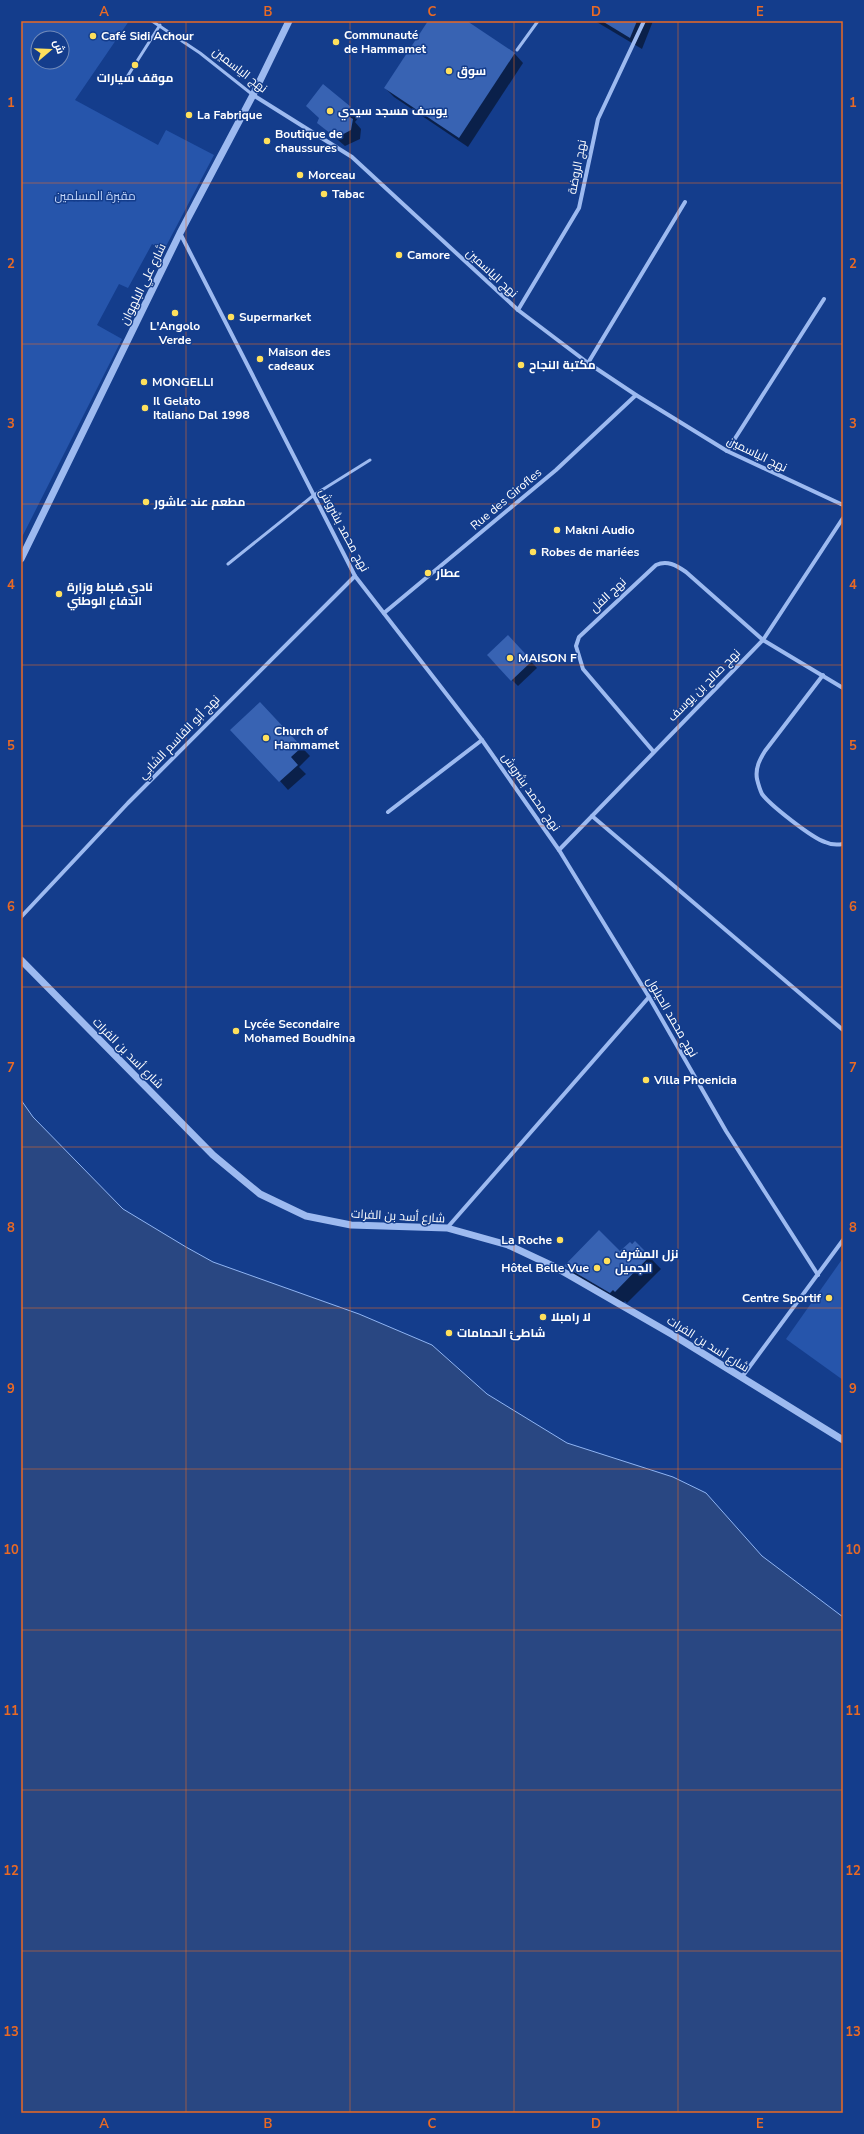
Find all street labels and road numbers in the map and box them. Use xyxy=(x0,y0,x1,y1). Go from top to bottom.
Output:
street label: نهج الياسمين xyxy=(209,44,271,96)
street label: نهج الروضة xyxy=(564,138,590,196)
street label: شارع علي البلهوان xyxy=(116,240,172,328)
street label: نهج الياسمين xyxy=(463,245,521,301)
street label: نهج الياسمين xyxy=(724,433,790,475)
street label: Rue des Girofles xyxy=(467,464,545,534)
street label: نهج محمد بشروش xyxy=(315,486,373,574)
street label: نهج الفل xyxy=(586,574,630,616)
street label: نهج صالح بن يوسف xyxy=(664,645,744,725)
street label: نهج أبو القاسم الشابي xyxy=(135,691,225,784)
street label: نهج محمد بشروش xyxy=(498,750,564,834)
street label: نهج محمد الحيلول xyxy=(643,974,701,1060)
street label: شارع أسد بن الفرات xyxy=(89,1014,167,1092)
street label: شارع أسد بن الفرات xyxy=(351,1206,446,1226)
street label: شارع أسد بن الفرات xyxy=(664,1312,752,1376)

